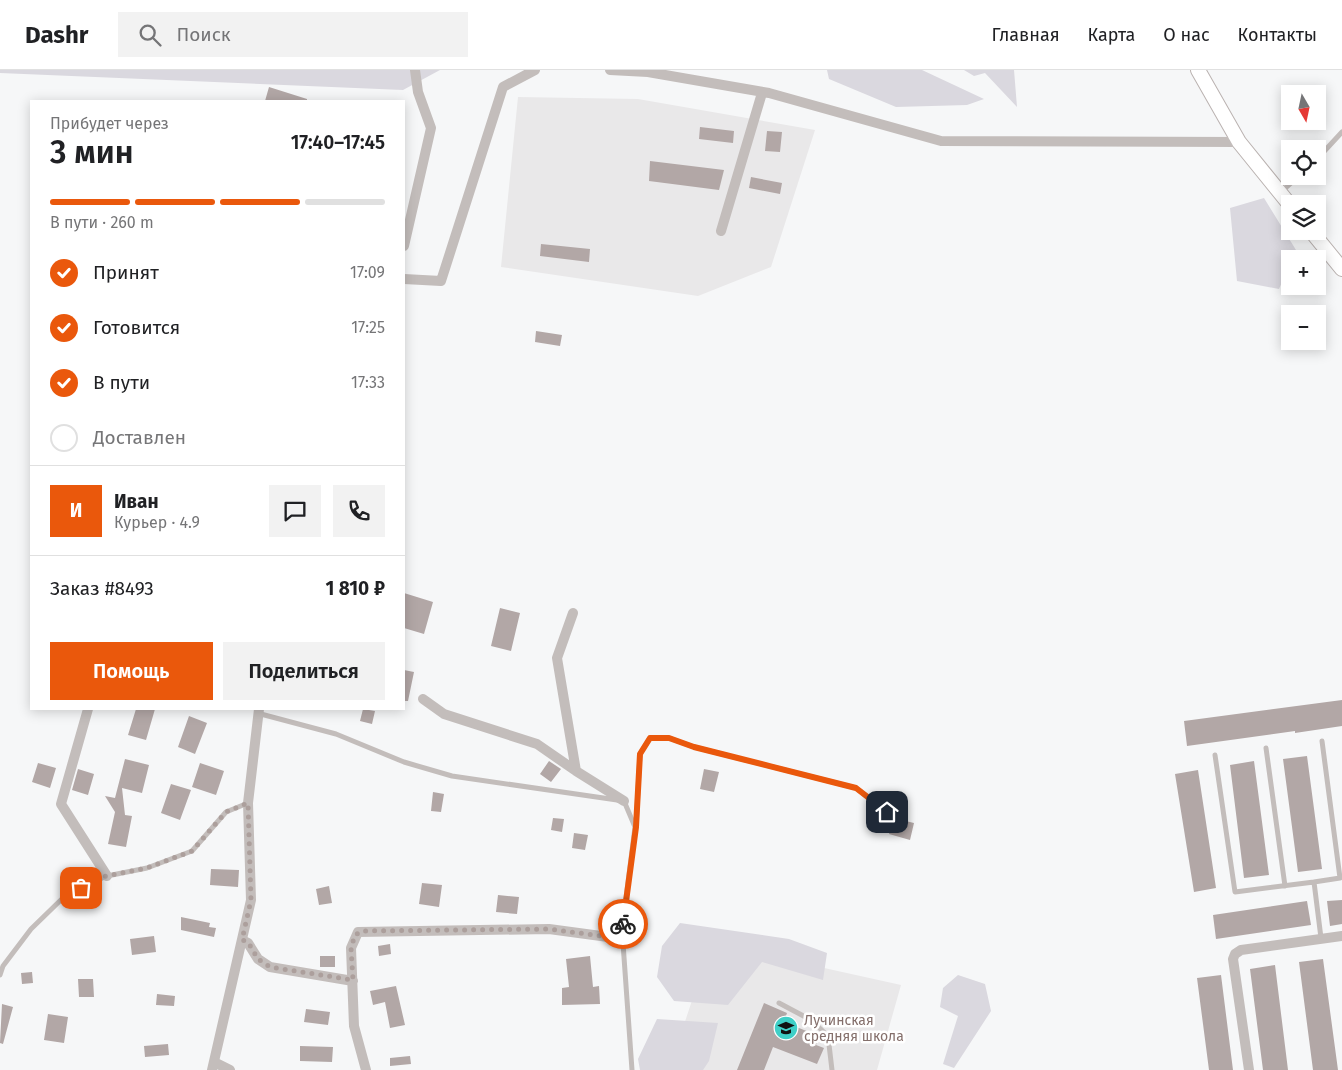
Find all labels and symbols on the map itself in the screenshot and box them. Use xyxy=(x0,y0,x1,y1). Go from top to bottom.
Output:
north arrow xyxy=(1281,85,1326,130)
pin xyxy=(866,791,908,833)
pin xyxy=(60,867,102,909)
courier xyxy=(598,899,648,949)
place label: Лучинская средняя школа xyxy=(804,1012,904,1045)
school or university icon: Лучинская средняя школа xyxy=(773,1015,799,1041)

